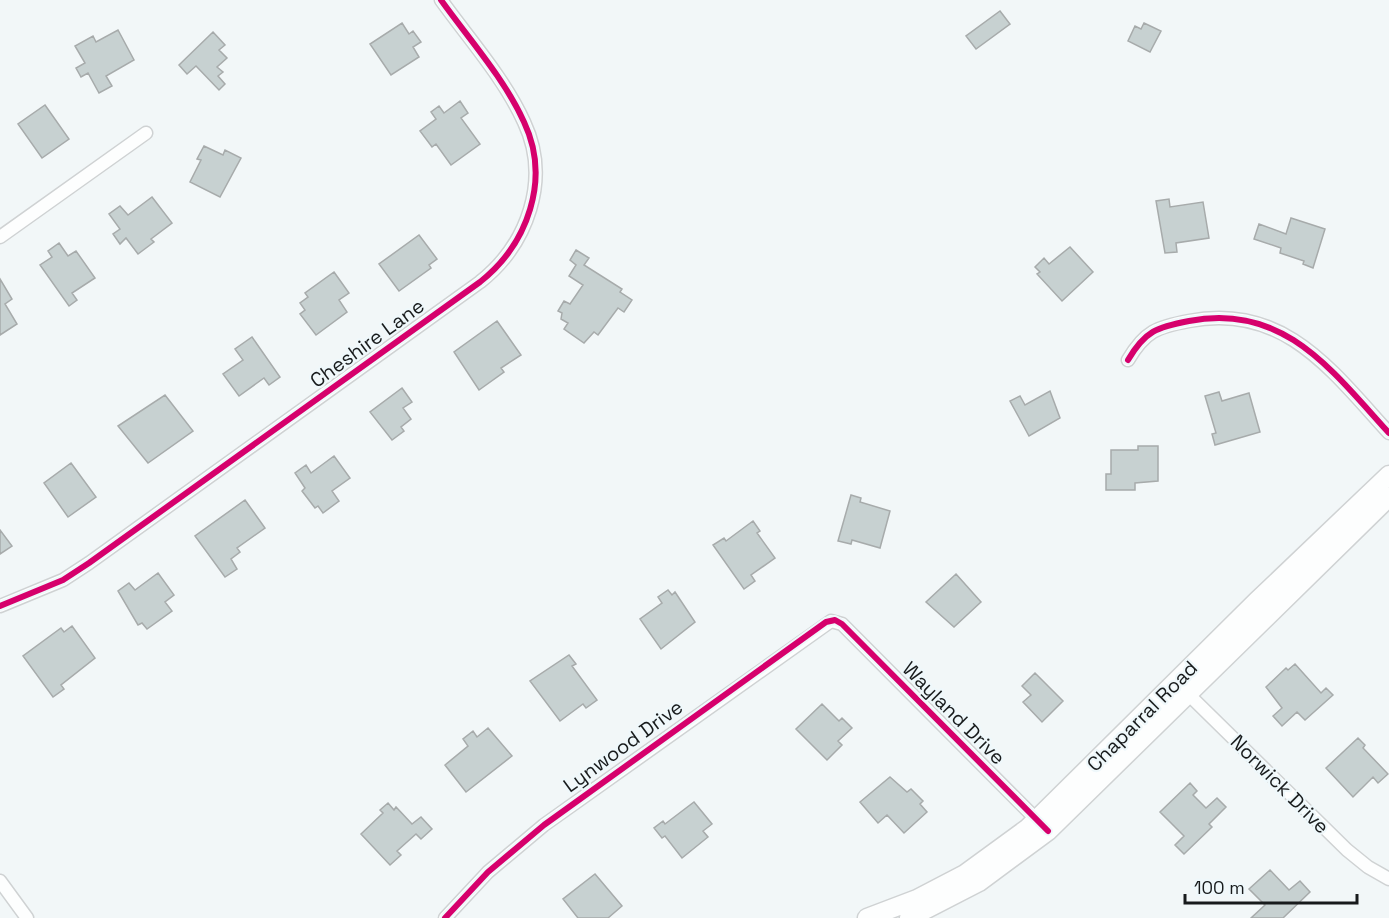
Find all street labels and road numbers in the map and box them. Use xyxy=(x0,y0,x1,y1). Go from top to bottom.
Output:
street label: Cheshire Lane xyxy=(305,293,429,393)
street label: Chaparral Road xyxy=(1081,655,1203,777)
street label: Wayland Drive xyxy=(897,656,1011,770)
street label: Lynwood Drive xyxy=(558,694,688,798)
street label: Norwick Drive xyxy=(1225,729,1335,839)

